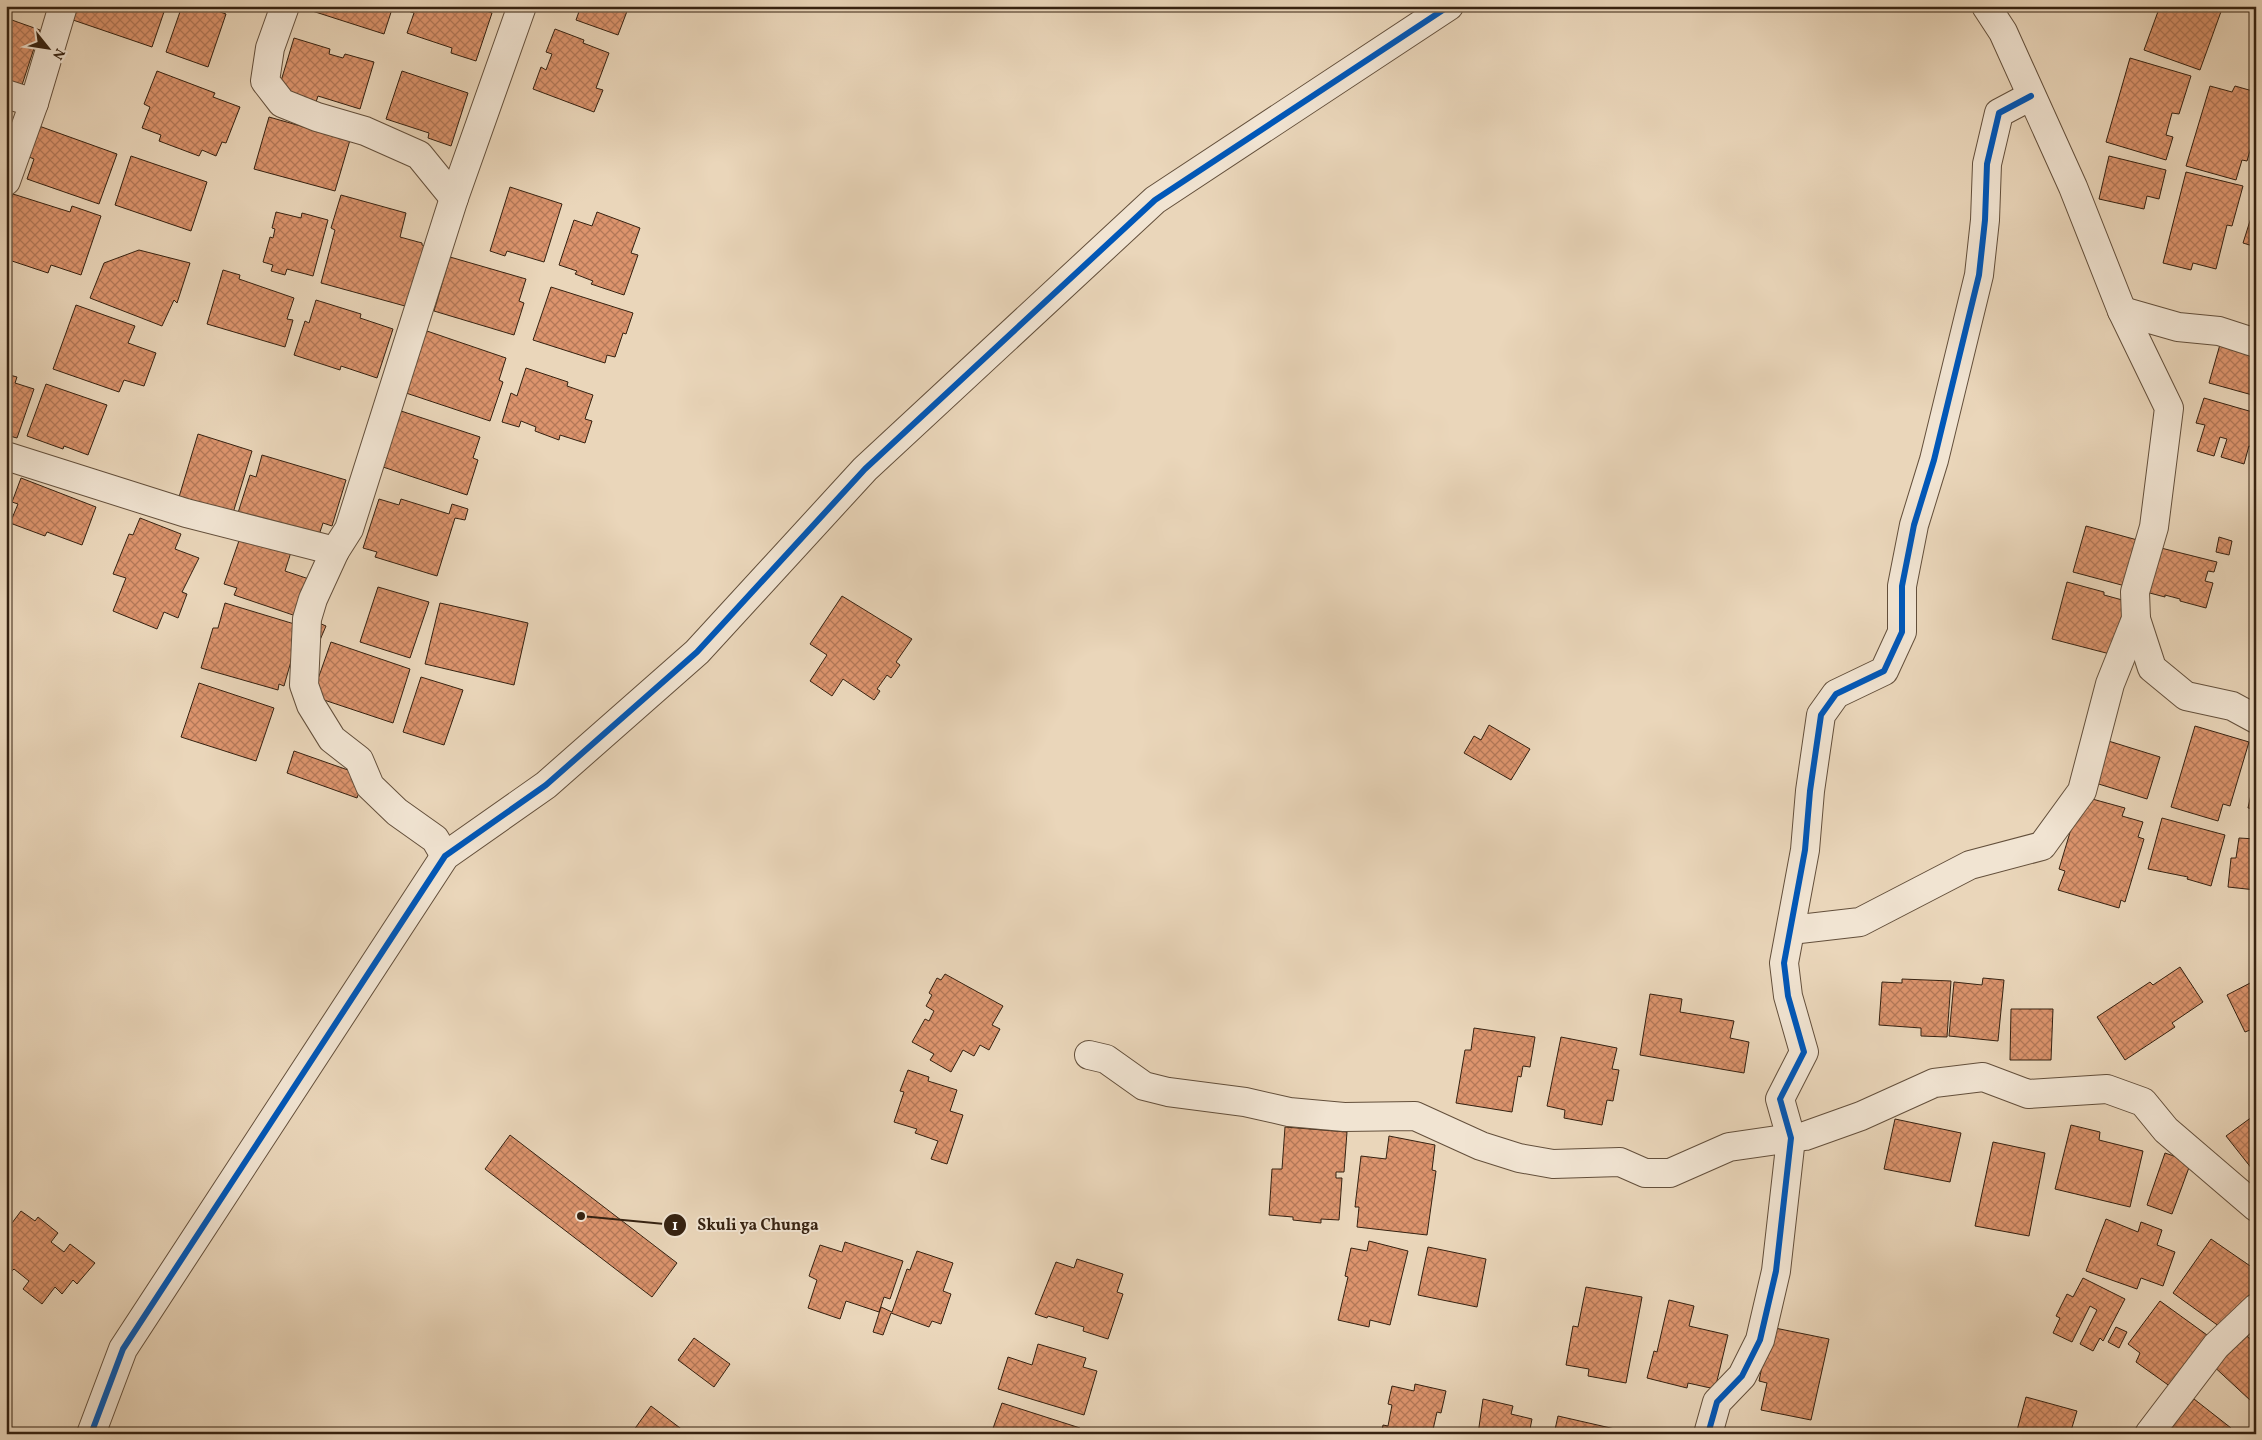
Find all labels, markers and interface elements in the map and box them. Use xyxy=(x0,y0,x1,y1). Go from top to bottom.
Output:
north arrow xyxy=(22,22,72,72)
text: N xyxy=(47,45,69,63)
callout: Skuli ya Chunga xyxy=(662,1209,829,1240)
text: Skuli ya Chunga xyxy=(697,1215,819,1237)
text: 1 xyxy=(672,1216,678,1237)

